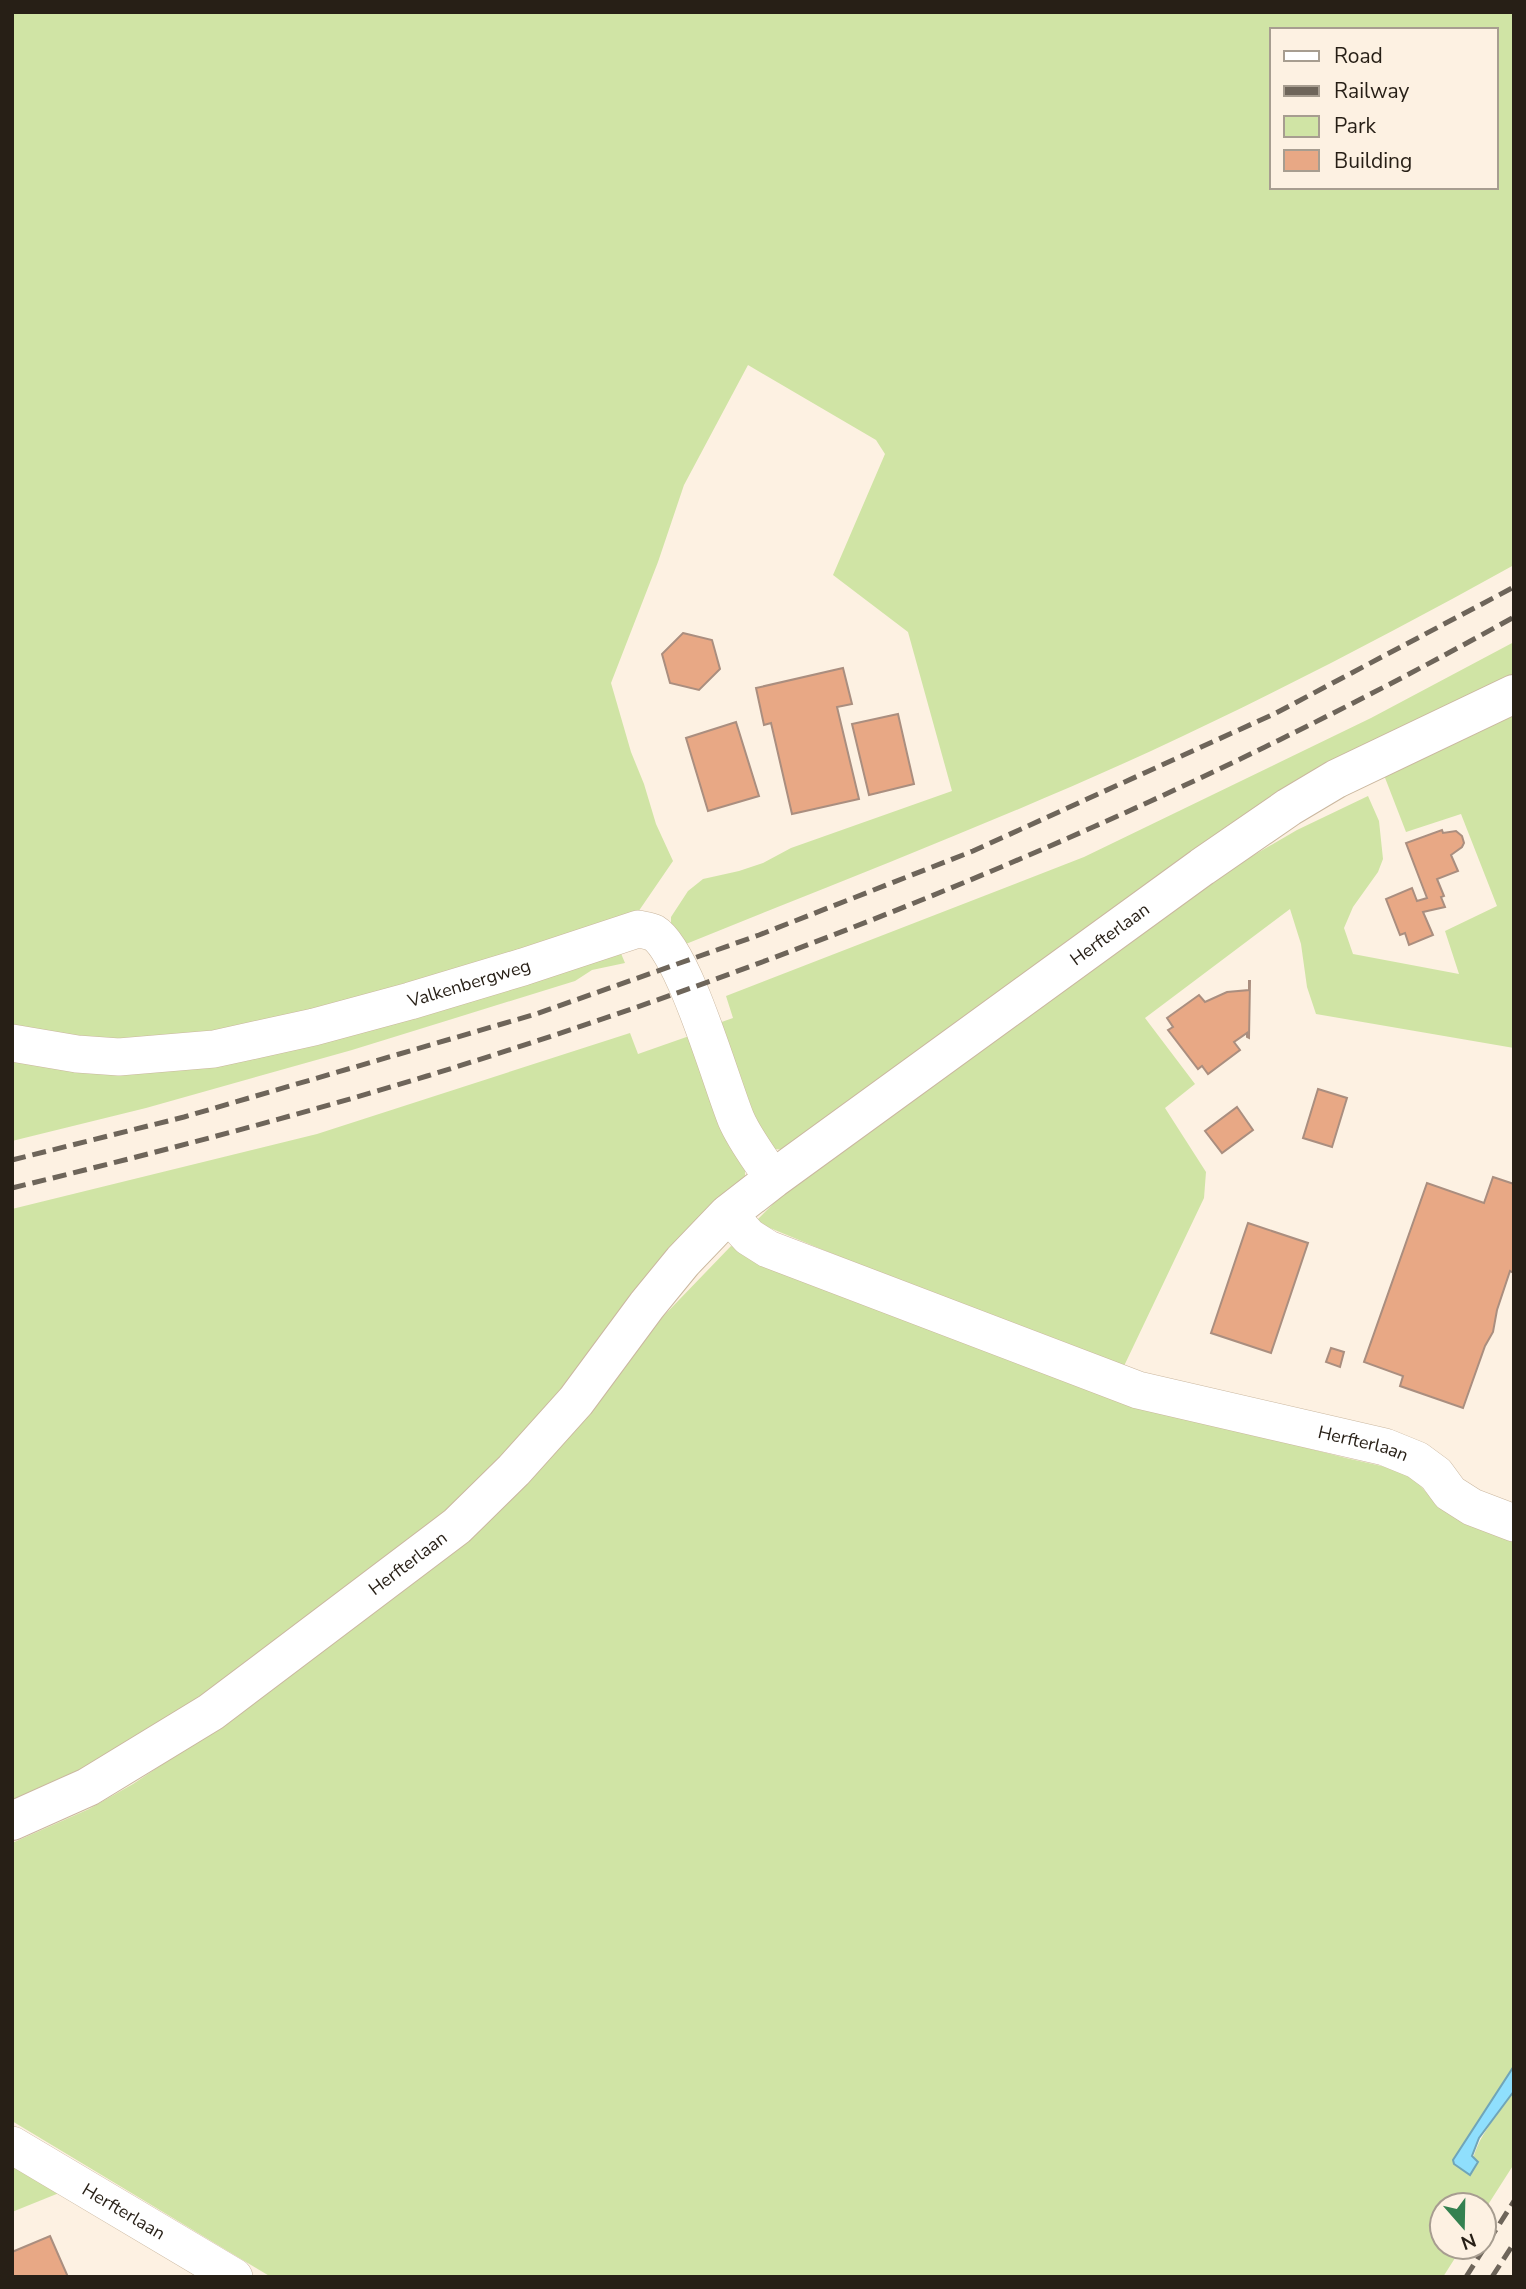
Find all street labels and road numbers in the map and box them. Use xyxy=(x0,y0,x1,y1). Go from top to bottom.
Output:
street label: Herfterlaan xyxy=(1065,897,1154,971)
street label: Valkenbergweg xyxy=(404,953,534,1013)
street label: Herfterlaan xyxy=(1316,1420,1412,1467)
street label: Herfterlaan xyxy=(364,1526,452,1601)
street label: Herfterlaan xyxy=(78,2177,170,2245)

